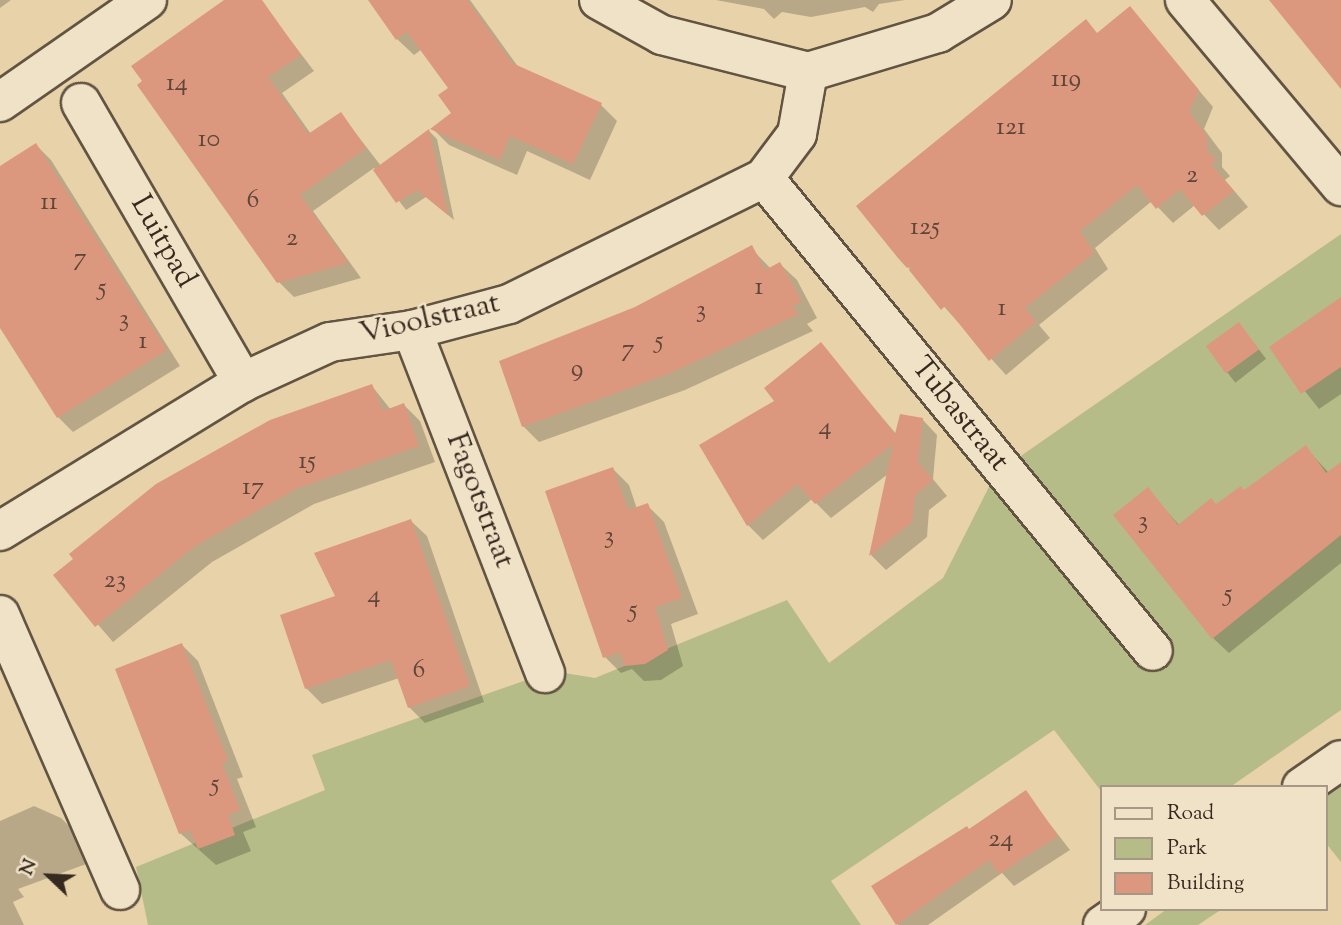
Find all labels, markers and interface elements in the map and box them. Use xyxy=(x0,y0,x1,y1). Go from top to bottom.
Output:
house number: 119 xyxy=(1051,64,1081,96)
house number: 14 xyxy=(166,68,188,100)
house number: 121 xyxy=(996,112,1026,144)
house number: 10 xyxy=(198,124,220,156)
house number: 2 xyxy=(1186,160,1198,192)
house number: 6 xyxy=(247,185,259,217)
house number: 11 xyxy=(40,187,58,219)
street label: Luitpad xyxy=(121,189,203,295)
house number: 125 xyxy=(910,212,940,244)
house number: 2 xyxy=(286,223,298,255)
house number: 7 xyxy=(73,243,87,275)
house number: 1 xyxy=(755,272,763,304)
house number: 5 xyxy=(98,273,106,305)
street label: Vioolstraat xyxy=(356,286,504,354)
house number: 1 xyxy=(998,293,1006,325)
house number: 3 xyxy=(696,295,706,327)
house number: 3 xyxy=(119,304,129,336)
house number: 1 xyxy=(139,326,147,358)
house number: 5 xyxy=(655,326,663,358)
house number: 7 xyxy=(621,334,635,366)
street label: Tubastraat xyxy=(902,351,1016,479)
house number: 9 xyxy=(571,354,583,386)
house number: 4 xyxy=(818,412,832,444)
street label: Fagotstraat xyxy=(437,428,521,574)
house number: 15 xyxy=(298,446,316,478)
house number: 17 xyxy=(242,472,264,504)
house number: 3 xyxy=(1138,506,1148,538)
house number: 3 xyxy=(604,521,614,553)
house number: 23 xyxy=(104,565,126,597)
house number: 5 xyxy=(1224,579,1232,611)
house number: 4 xyxy=(367,580,381,612)
house number: 5 xyxy=(629,595,637,627)
house number: 6 xyxy=(413,655,425,687)
house number: 5 xyxy=(211,769,219,801)
legend xyxy=(1100,785,1327,911)
text: Road xyxy=(1167,799,1214,829)
house number: 24 xyxy=(988,824,1014,856)
text: Park xyxy=(1167,834,1207,864)
north arrow xyxy=(14,841,84,911)
text: N xyxy=(14,855,45,880)
text: Building xyxy=(1167,869,1244,899)

